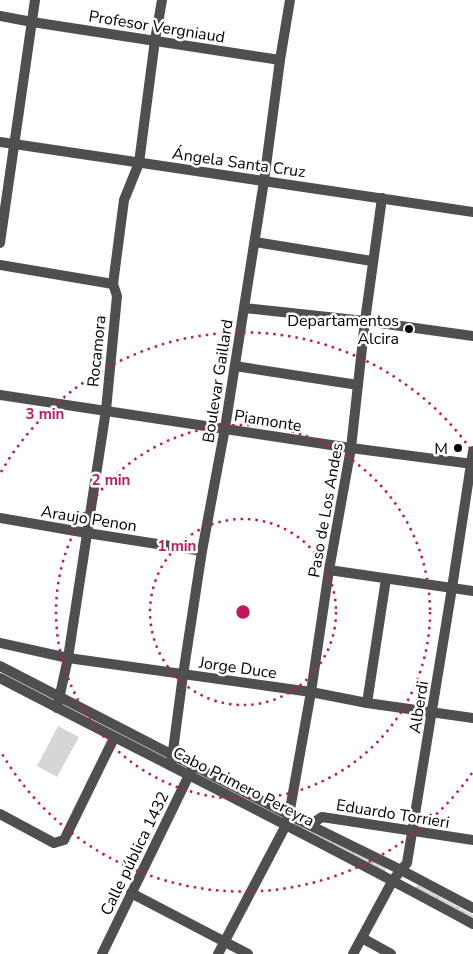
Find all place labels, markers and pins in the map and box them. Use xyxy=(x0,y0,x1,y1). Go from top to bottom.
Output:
place label: Departamentos Alcira xyxy=(287,310,399,350)
marker: Departamentos Alcira xyxy=(403,323,415,335)
place label: M xyxy=(434,438,448,460)
marker: M xyxy=(452,442,464,454)
centre of rings xyxy=(234,603,252,621)

